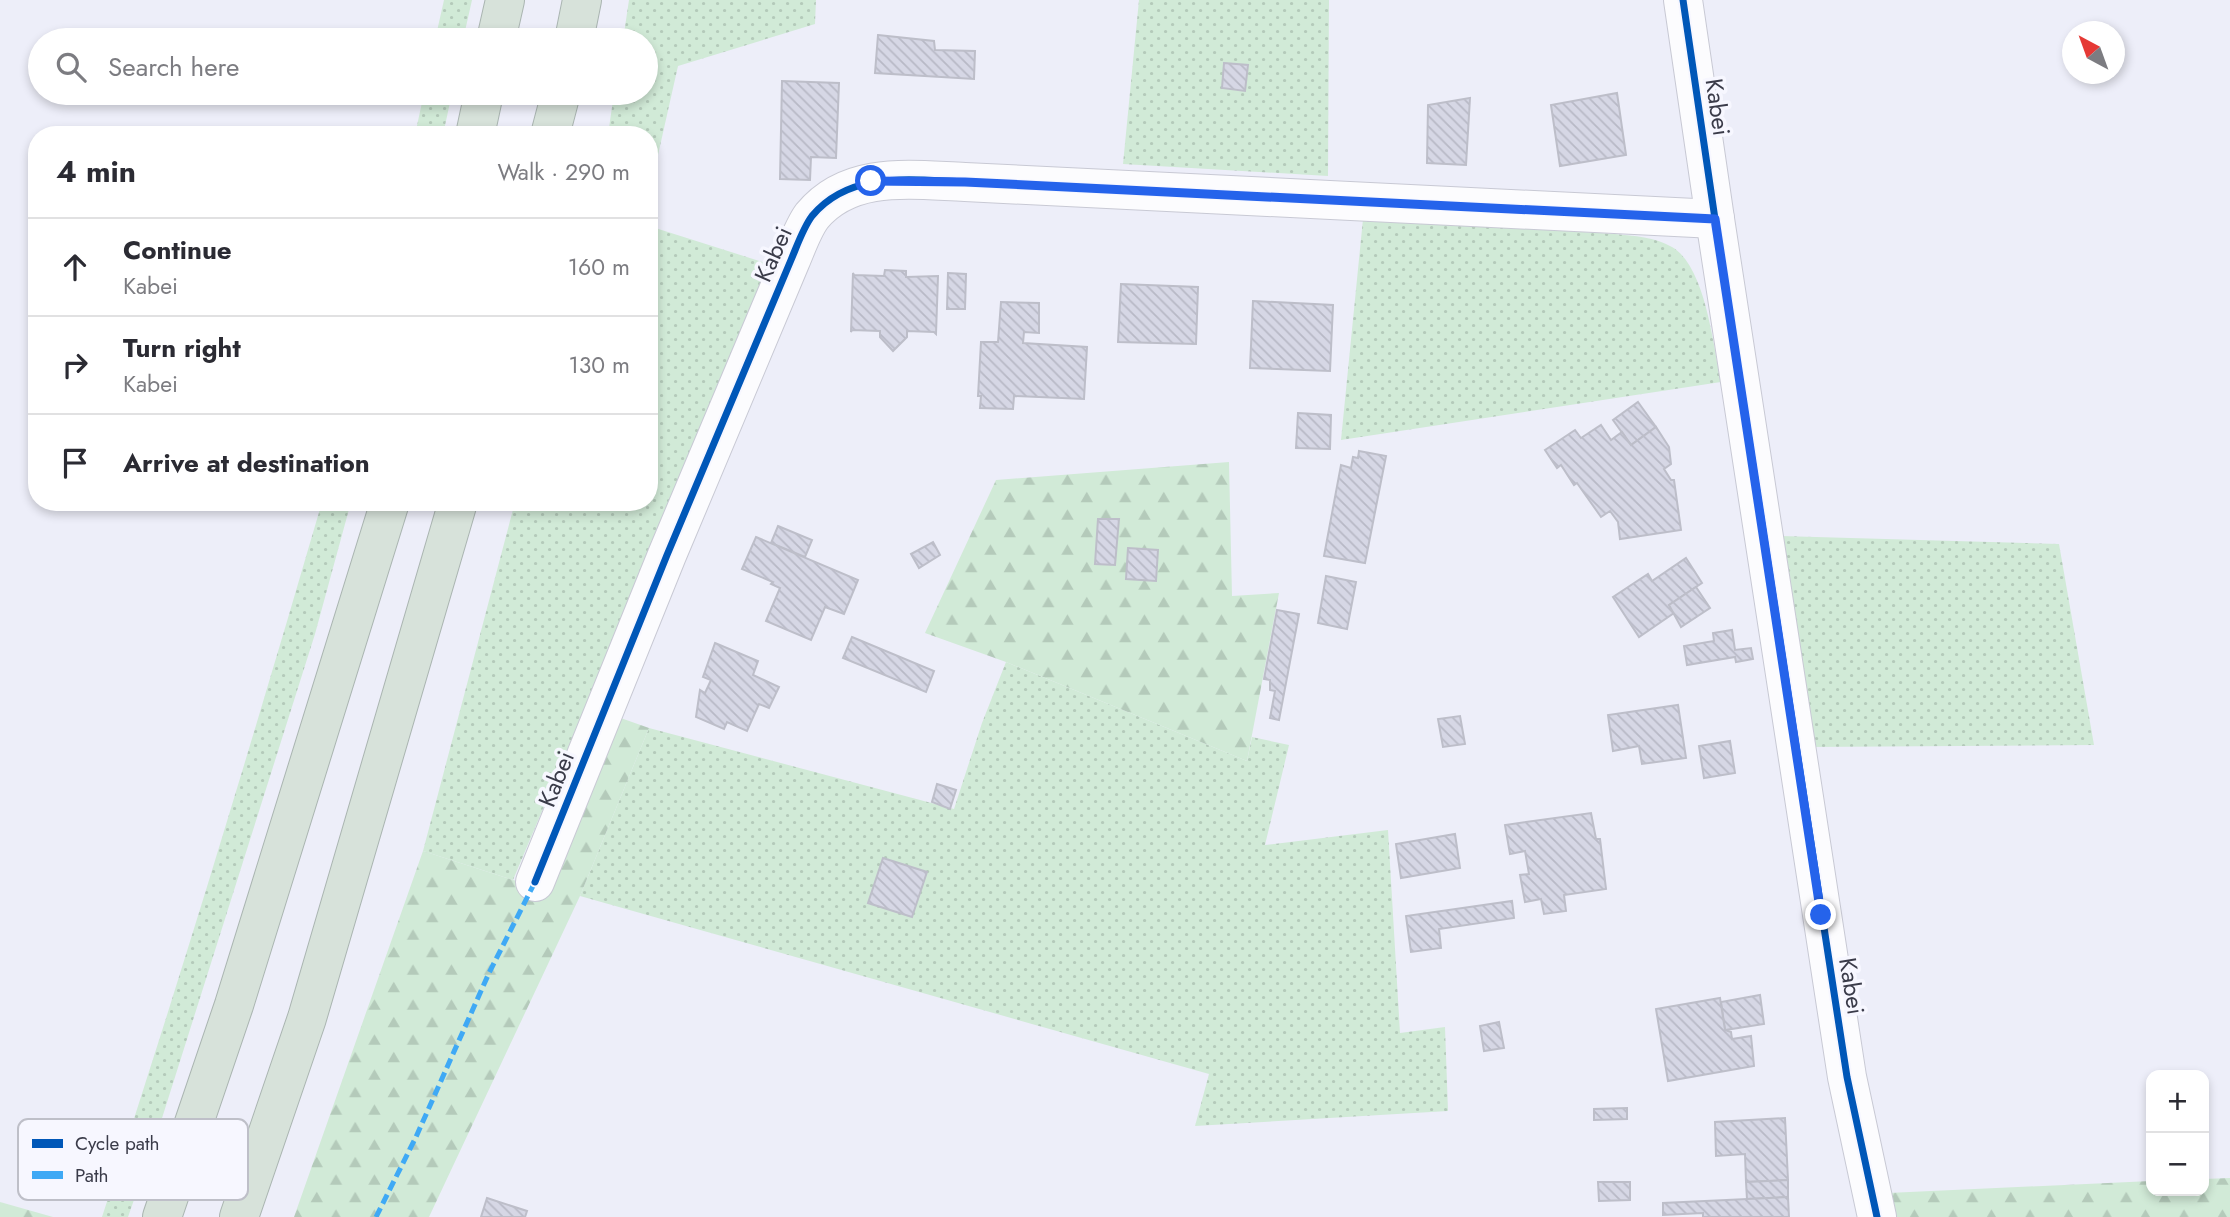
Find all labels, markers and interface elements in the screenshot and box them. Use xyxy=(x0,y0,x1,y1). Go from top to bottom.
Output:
north arrow xyxy=(2062,21,2125,84)
search box xyxy=(28,28,658,105)
icon: search xyxy=(52,48,90,86)
text: Search here xyxy=(108,48,240,86)
street label: Kabei xyxy=(1697,76,1739,138)
text: 4 min xyxy=(56,150,136,193)
text: Walk · 290 m xyxy=(497,155,630,189)
route start xyxy=(855,165,886,196)
street label: Kabei xyxy=(745,221,801,287)
text: Continue xyxy=(123,231,232,269)
icon: ahead xyxy=(56,248,94,286)
text: 160 m xyxy=(568,250,630,284)
text: Kabei xyxy=(123,269,178,303)
text: Turn right xyxy=(123,329,241,367)
icon: right xyxy=(56,346,94,384)
text: 130 m xyxy=(568,348,630,382)
text: Kabei xyxy=(123,367,178,401)
icon: arrive xyxy=(56,444,94,482)
text: Arrive at destination xyxy=(123,444,370,482)
street label: Kabei xyxy=(529,746,583,812)
route end xyxy=(1805,899,1836,930)
street label: Kabei xyxy=(1830,955,1874,1017)
map controls xyxy=(2146,1070,2209,1196)
button: + xyxy=(2146,1070,2209,1133)
legend xyxy=(18,1119,248,1200)
text: Cycle path xyxy=(75,1130,160,1157)
button: − xyxy=(2146,1133,2209,1196)
text: Path xyxy=(75,1162,109,1189)

